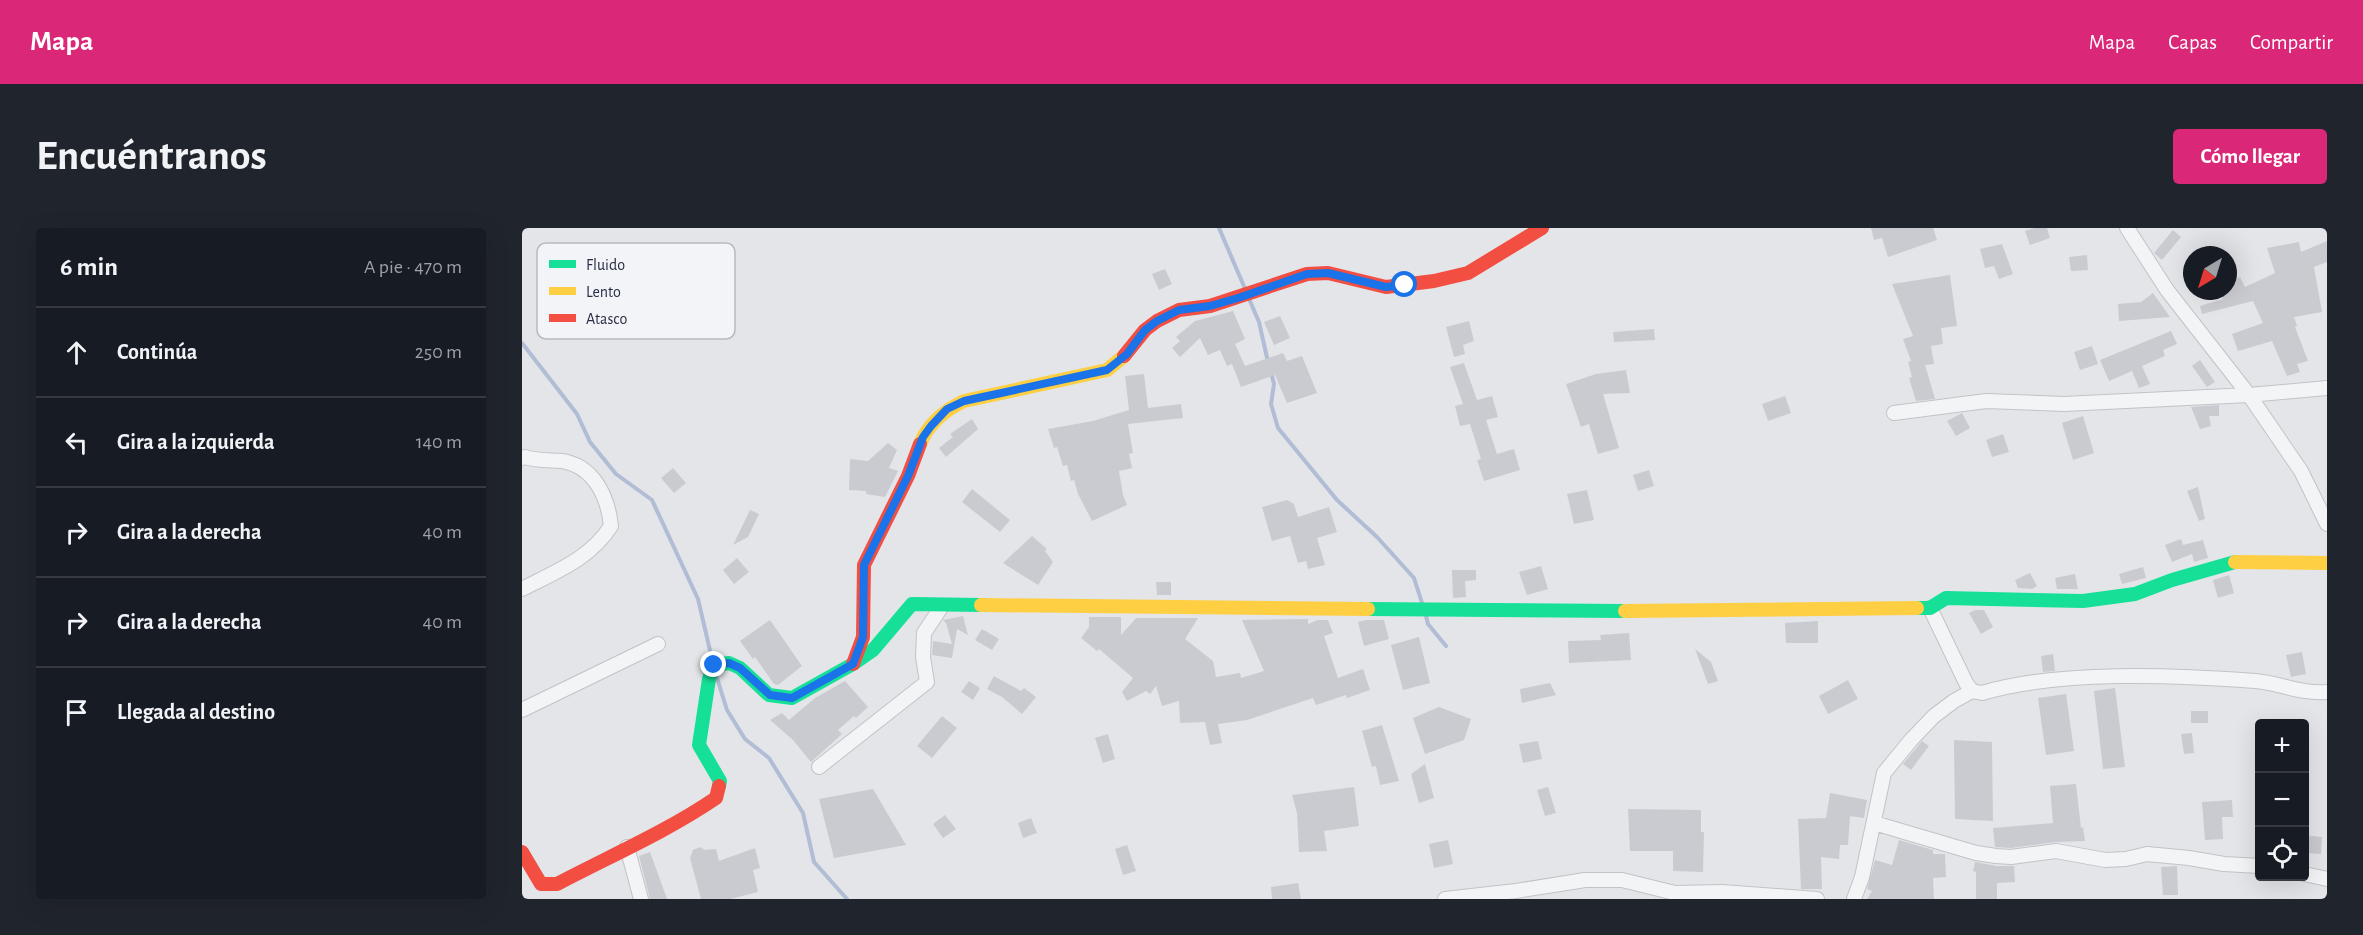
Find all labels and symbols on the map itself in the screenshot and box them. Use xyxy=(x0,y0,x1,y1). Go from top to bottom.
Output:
legend xyxy=(537,243,735,339)
north arrow xyxy=(2183,246,2237,300)
text: Fluido xyxy=(586,257,625,273)
route start xyxy=(1391,271,1417,297)
text: Lento xyxy=(586,284,621,300)
text: Atasco xyxy=(586,311,628,327)
route end xyxy=(700,651,726,677)

